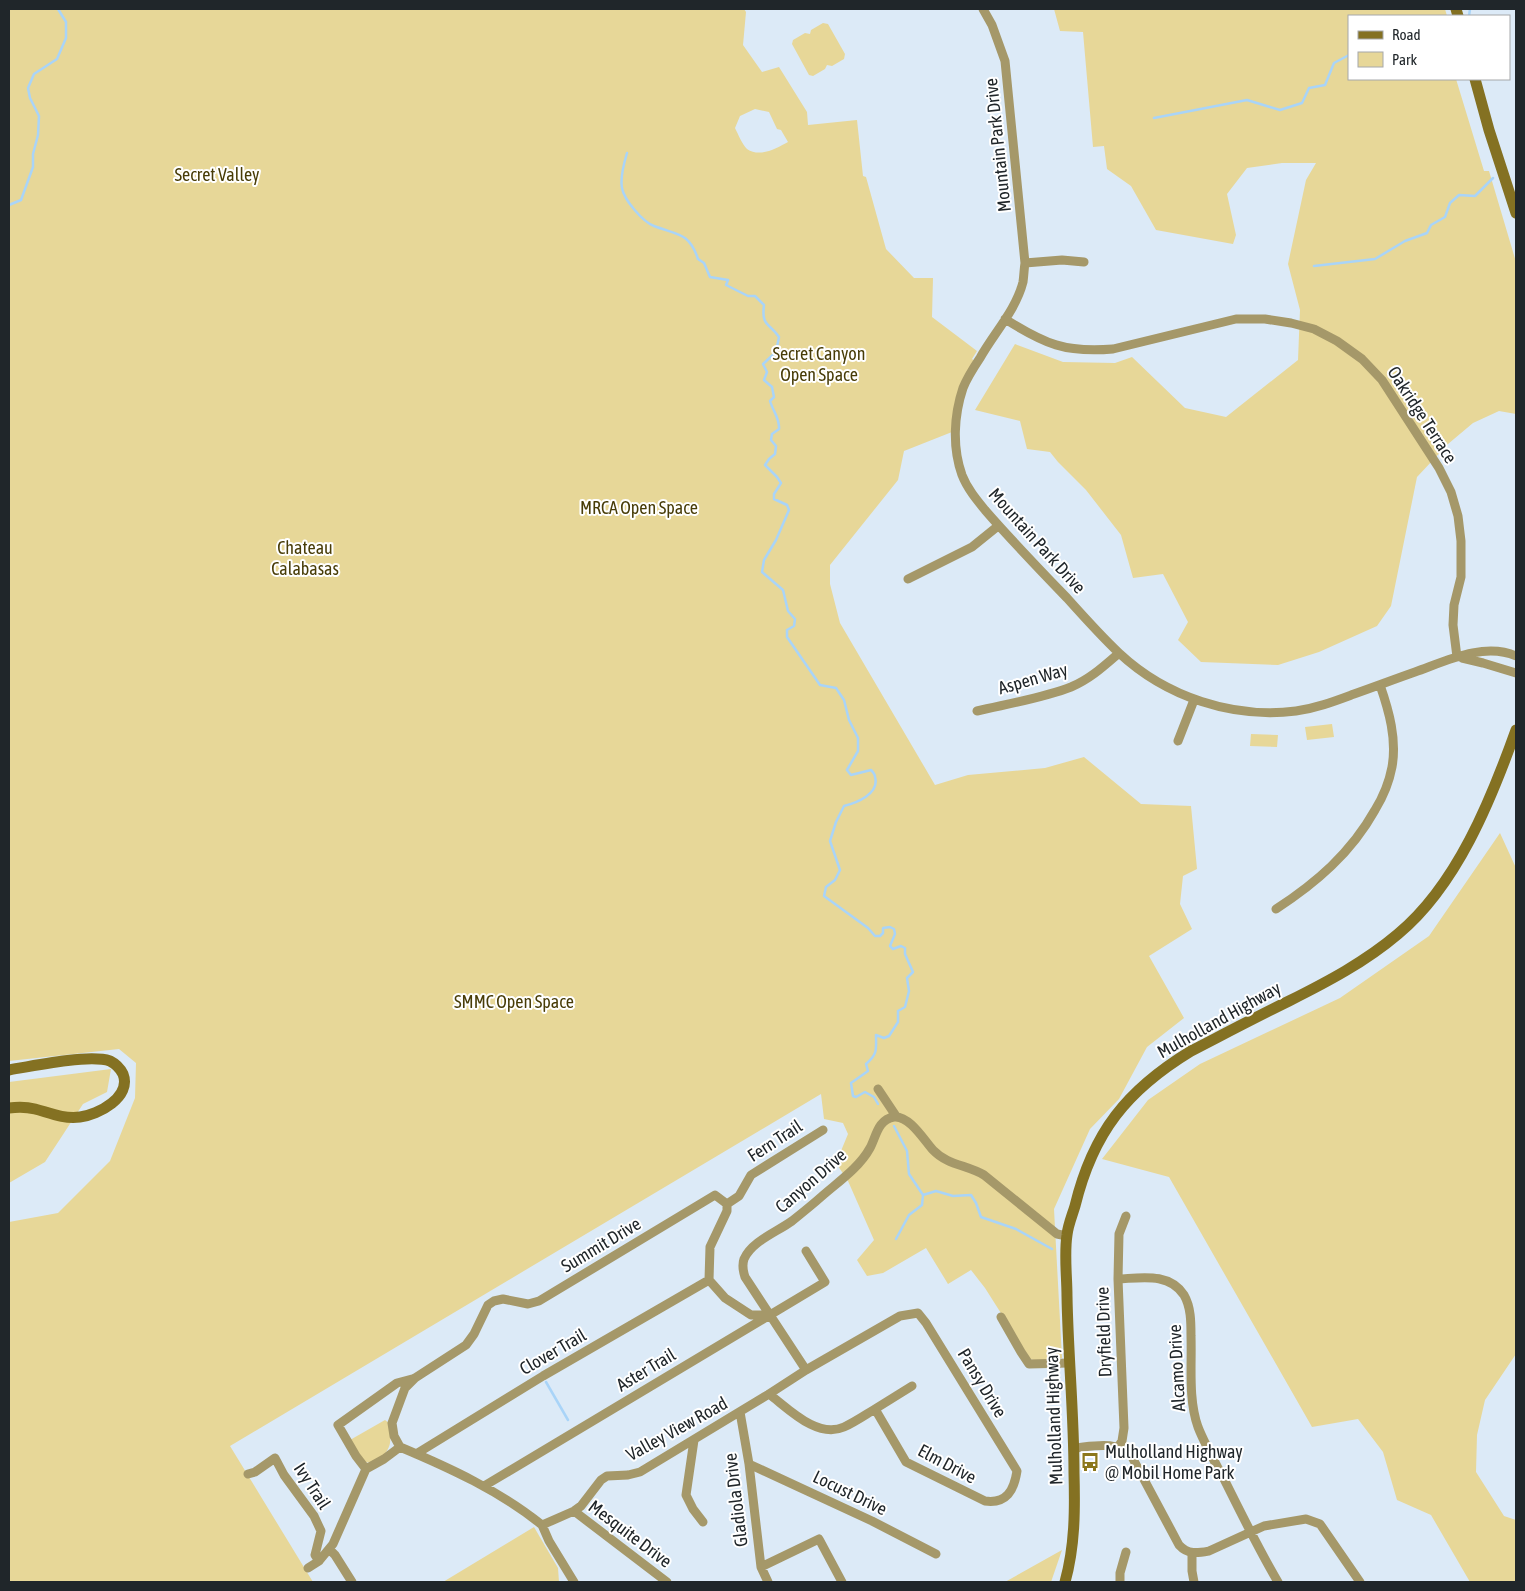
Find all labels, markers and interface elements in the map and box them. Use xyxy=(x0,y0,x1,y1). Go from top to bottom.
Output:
legend xyxy=(1348,15,1510,80)
text: Road xyxy=(1392,26,1421,43)
text: Park xyxy=(1392,51,1417,68)
street label: Mountain Park Drive xyxy=(980,77,1015,213)
park label: Secret Valley xyxy=(175,164,259,185)
park label: Secret Canyon Open Space xyxy=(772,343,866,385)
street label: Oakridge Terrace xyxy=(1383,362,1462,467)
street label: Mountain Park Drive xyxy=(985,484,1090,598)
park label: MRCA Open Space xyxy=(580,497,698,518)
park label: Chateau Calabasas xyxy=(271,537,339,579)
street label: Aspen Way xyxy=(996,659,1070,698)
street label: Mulholland Highway xyxy=(1153,977,1284,1062)
park label: SMMC Open Space xyxy=(454,991,574,1012)
street label: Fern Trail xyxy=(744,1115,806,1166)
street label: Canyon Drive xyxy=(771,1144,850,1217)
street label: Summit Drive xyxy=(557,1213,644,1276)
street label: Dryfield Drive xyxy=(1091,1286,1116,1378)
street label: Clover Trail xyxy=(516,1324,590,1379)
street label: Alcamo Drive xyxy=(1164,1324,1189,1412)
street label: Aster Trail xyxy=(612,1344,679,1395)
street label: Pansy Drive xyxy=(954,1344,1011,1421)
street label: Mulholland Highway xyxy=(1041,1347,1066,1485)
street label: Valley View Road xyxy=(623,1392,731,1465)
street label: Elm Drive xyxy=(915,1440,980,1488)
place label: Mulholland Highway @ Mobil Home Park xyxy=(1105,1441,1243,1483)
bus stop icon: Mulholland Highway @ Mobil Home Park xyxy=(1079,1451,1101,1473)
street label: Gladiola Drive xyxy=(719,1452,752,1548)
street label: Ivy Trail xyxy=(290,1459,335,1513)
street label: Locust Drive xyxy=(810,1466,891,1519)
street label: Mesquite Drive xyxy=(585,1496,676,1572)

